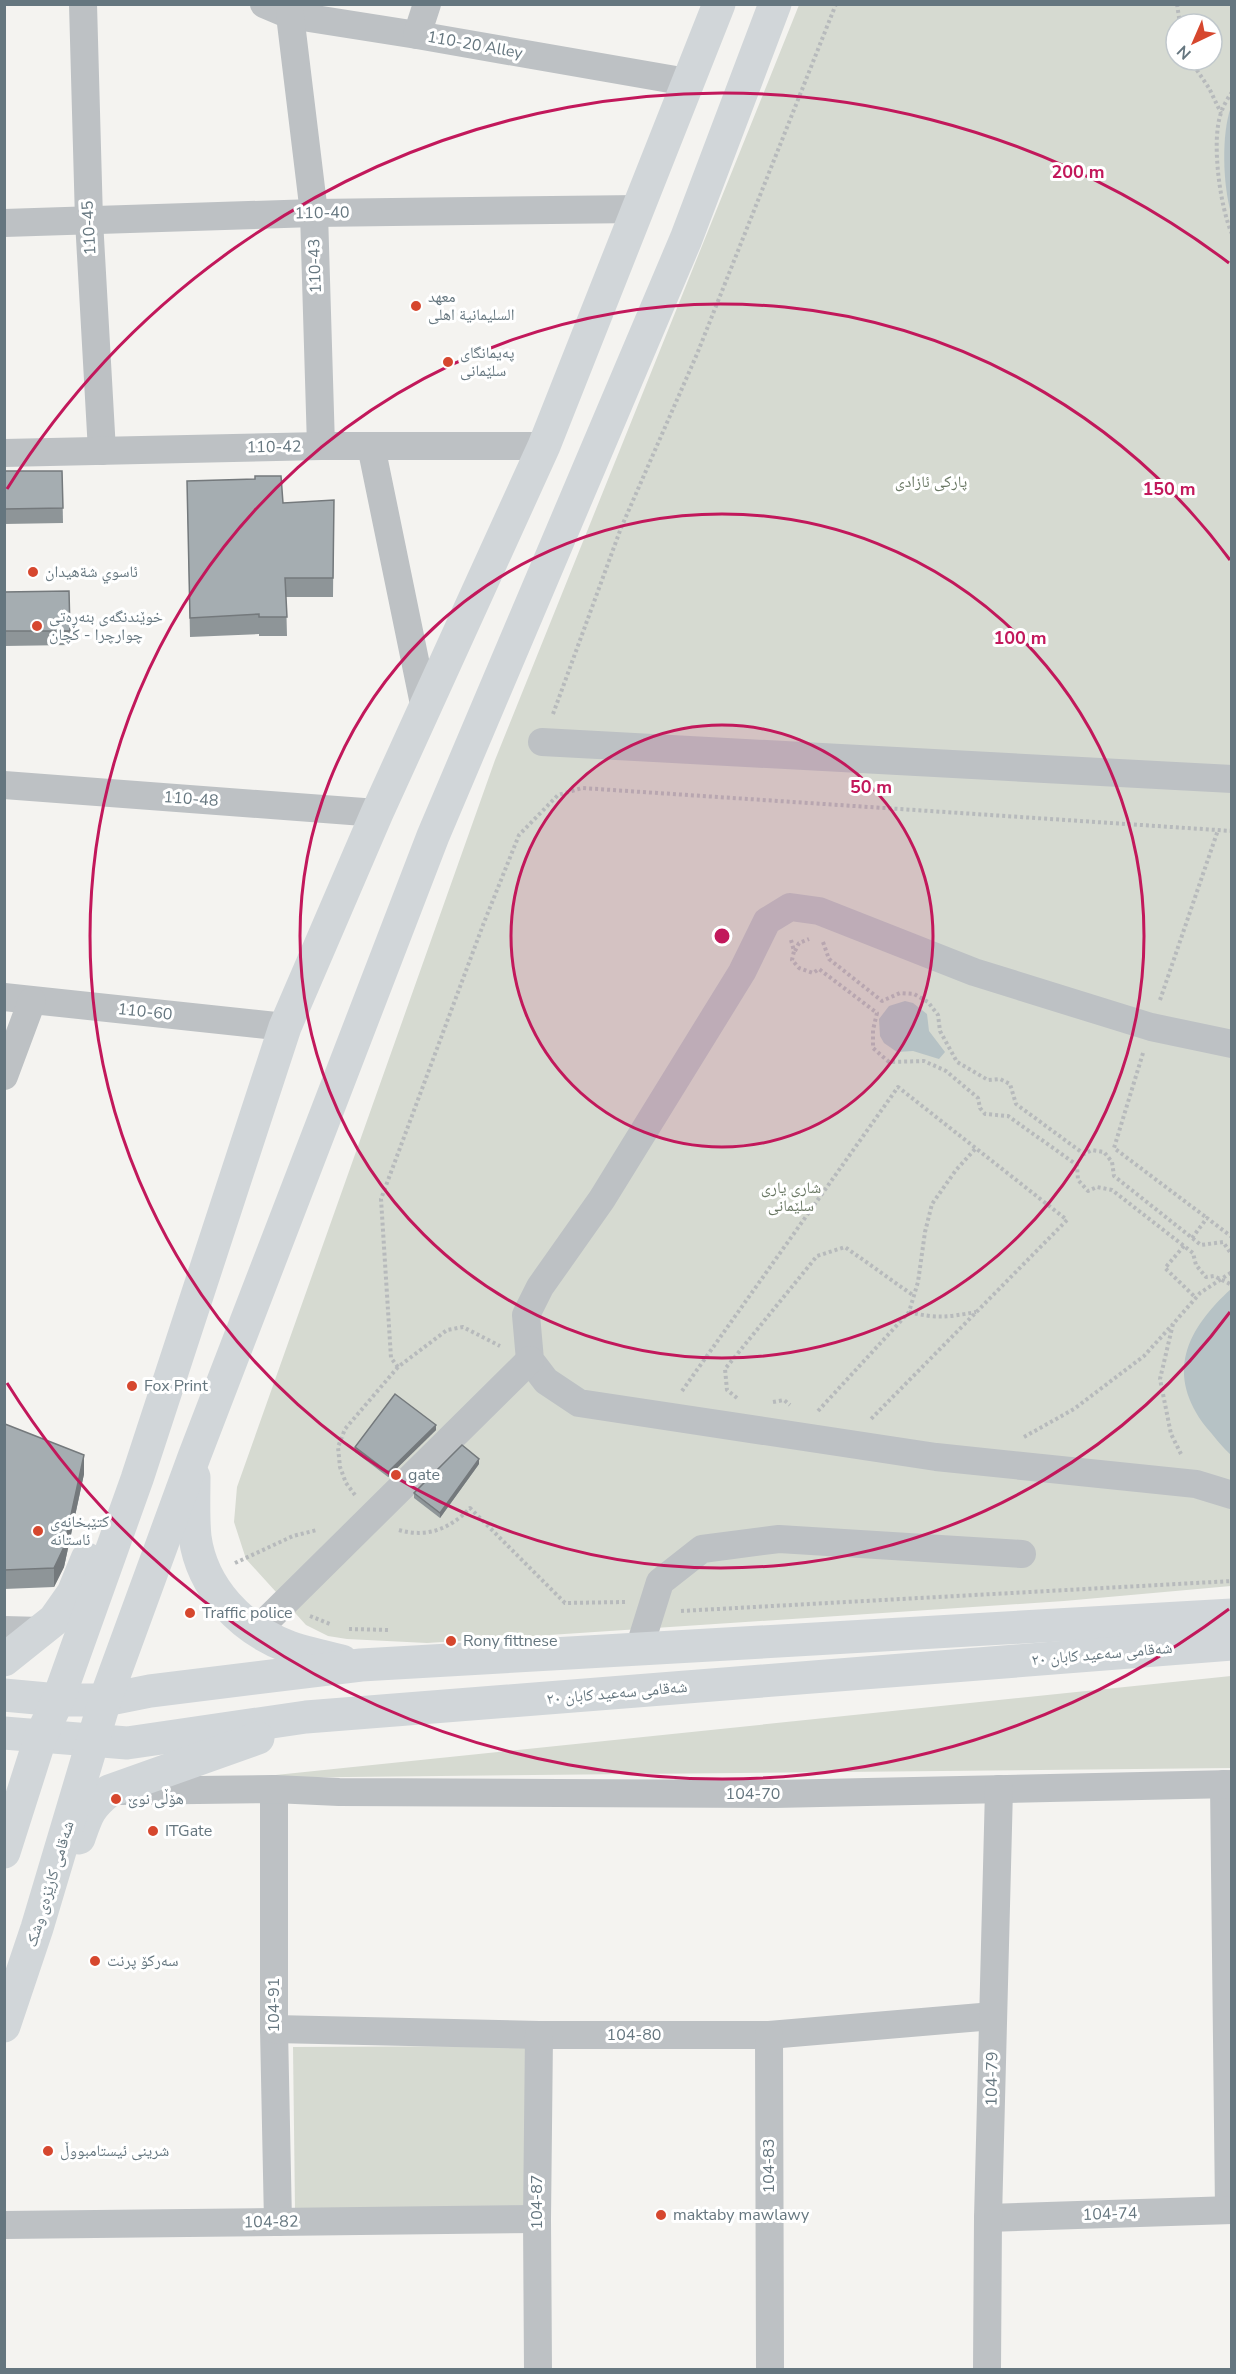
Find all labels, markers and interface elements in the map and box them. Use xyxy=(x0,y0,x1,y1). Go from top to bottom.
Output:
north arrow xyxy=(1164,12,1224,72)
street label: 110-20 Alley xyxy=(426,26,525,64)
text: N xyxy=(1172,40,1196,64)
text: 200 m xyxy=(1051,160,1105,184)
street label: 110-45 xyxy=(77,200,101,256)
street label: 110-40 xyxy=(294,202,350,224)
street label: 110-43 xyxy=(303,238,327,294)
place label: معهد السلیمانیة اهلى xyxy=(428,286,515,326)
marker: معهد السلیمانیة اهلى xyxy=(409,299,423,313)
place label: پەیمانگای سلێمانی xyxy=(460,342,515,382)
marker: پەیمانگای سلێمانی xyxy=(441,355,455,369)
street label: 110-42 xyxy=(246,436,302,458)
park label: پارکی ئازادی xyxy=(895,471,967,493)
text: 150 m xyxy=(1142,477,1196,501)
place label: ئاسوي شةهيدان xyxy=(45,561,138,584)
marker: ئاسوي شةهيدان xyxy=(26,565,40,579)
place label: خوێندنگەی بنەڕەتی چوارچرا - کچان xyxy=(49,606,163,646)
marker: خوێندنگەی بنەڕەتی چوارچرا - کچان xyxy=(30,619,44,633)
text: 100 m xyxy=(993,626,1047,650)
text: 50 m xyxy=(850,775,892,799)
street label: 110-48 xyxy=(163,786,219,812)
centre of rings xyxy=(712,926,732,946)
street label: 110-60 xyxy=(117,998,173,1026)
park label: شاری یاری سلێمانی xyxy=(761,1177,821,1217)
place label: Fox Print xyxy=(144,1375,208,1397)
marker: Fox Print xyxy=(125,1379,139,1393)
place label: gate xyxy=(408,1464,440,1486)
marker: gate xyxy=(389,1468,403,1482)
place label: کتێبخانەی ئاستانە xyxy=(50,1511,109,1551)
marker: کتێبخانەی ئاستانە xyxy=(31,1524,45,1538)
place label: Traffic police xyxy=(202,1602,293,1624)
marker: Traffic police xyxy=(183,1606,197,1620)
place label: Rony fittnese xyxy=(463,1630,558,1652)
marker: Rony fittnese xyxy=(444,1634,458,1648)
street label: شەقامی سەعید کابان ٢٠ xyxy=(1031,1637,1173,1671)
street label: شەقامی سەعید کابان ٢٠ xyxy=(546,1676,688,1710)
street label: 104-70 xyxy=(726,1783,780,1805)
place label: ھۆڵی نوێ xyxy=(128,1788,184,1810)
marker: ھۆڵی نوێ xyxy=(109,1792,123,1806)
street label: شەقامی کارێزەی وشک xyxy=(20,1818,80,1950)
place label: ITGate xyxy=(165,1820,212,1842)
marker: ITGate xyxy=(146,1824,160,1838)
place label: سەرکۆ پرنت xyxy=(107,1950,179,1972)
marker: سەرکۆ پرنت xyxy=(88,1954,102,1968)
street label: 104-91 xyxy=(263,1978,285,2032)
street label: 104-80 xyxy=(607,2024,661,2046)
street label: 104-79 xyxy=(981,2051,1003,2107)
street label: 104-83 xyxy=(758,2139,780,2193)
place label: شرینی ئیستامبووڵ xyxy=(60,2140,169,2162)
marker: شرینی ئیستامبووڵ xyxy=(41,2144,55,2158)
street label: 104-87 xyxy=(526,2175,548,2229)
street label: 104-74 xyxy=(1082,2202,1138,2226)
place label: maktaby mawlawy xyxy=(673,2204,810,2226)
marker: maktaby mawlawy xyxy=(654,2208,668,2222)
street label: 104-82 xyxy=(243,2211,299,2233)

